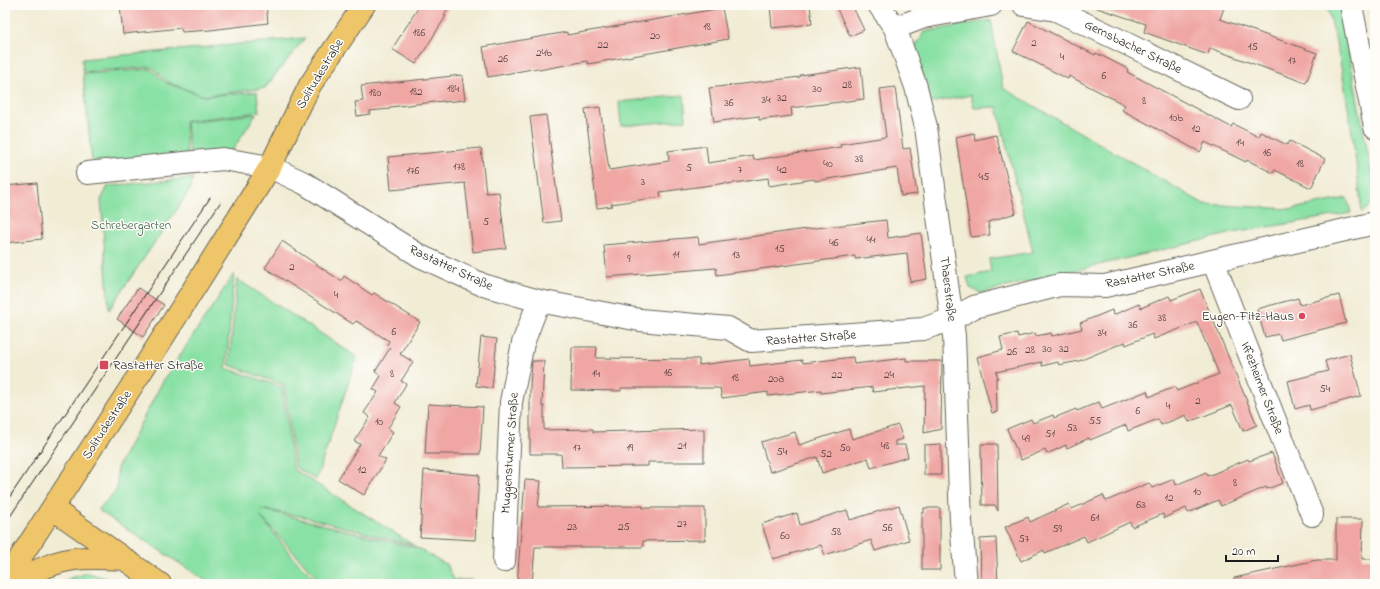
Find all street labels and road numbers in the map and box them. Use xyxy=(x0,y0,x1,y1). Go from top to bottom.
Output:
street label: Gernsbacher Straße xyxy=(1081,15,1185,79)
street label: Solitudestraße xyxy=(292,35,349,113)
street label: Rastatter Straße xyxy=(406,240,496,296)
street label: Thaerstraße xyxy=(935,256,961,323)
street label: Rastatter Straße xyxy=(1104,256,1196,294)
street label: Rastatter Straße xyxy=(765,325,857,351)
street label: Iffezheimer Straße xyxy=(1236,339,1288,437)
street label: Solitudestraße xyxy=(78,387,137,463)
street label: Muggensturmer Straße xyxy=(496,392,525,514)

